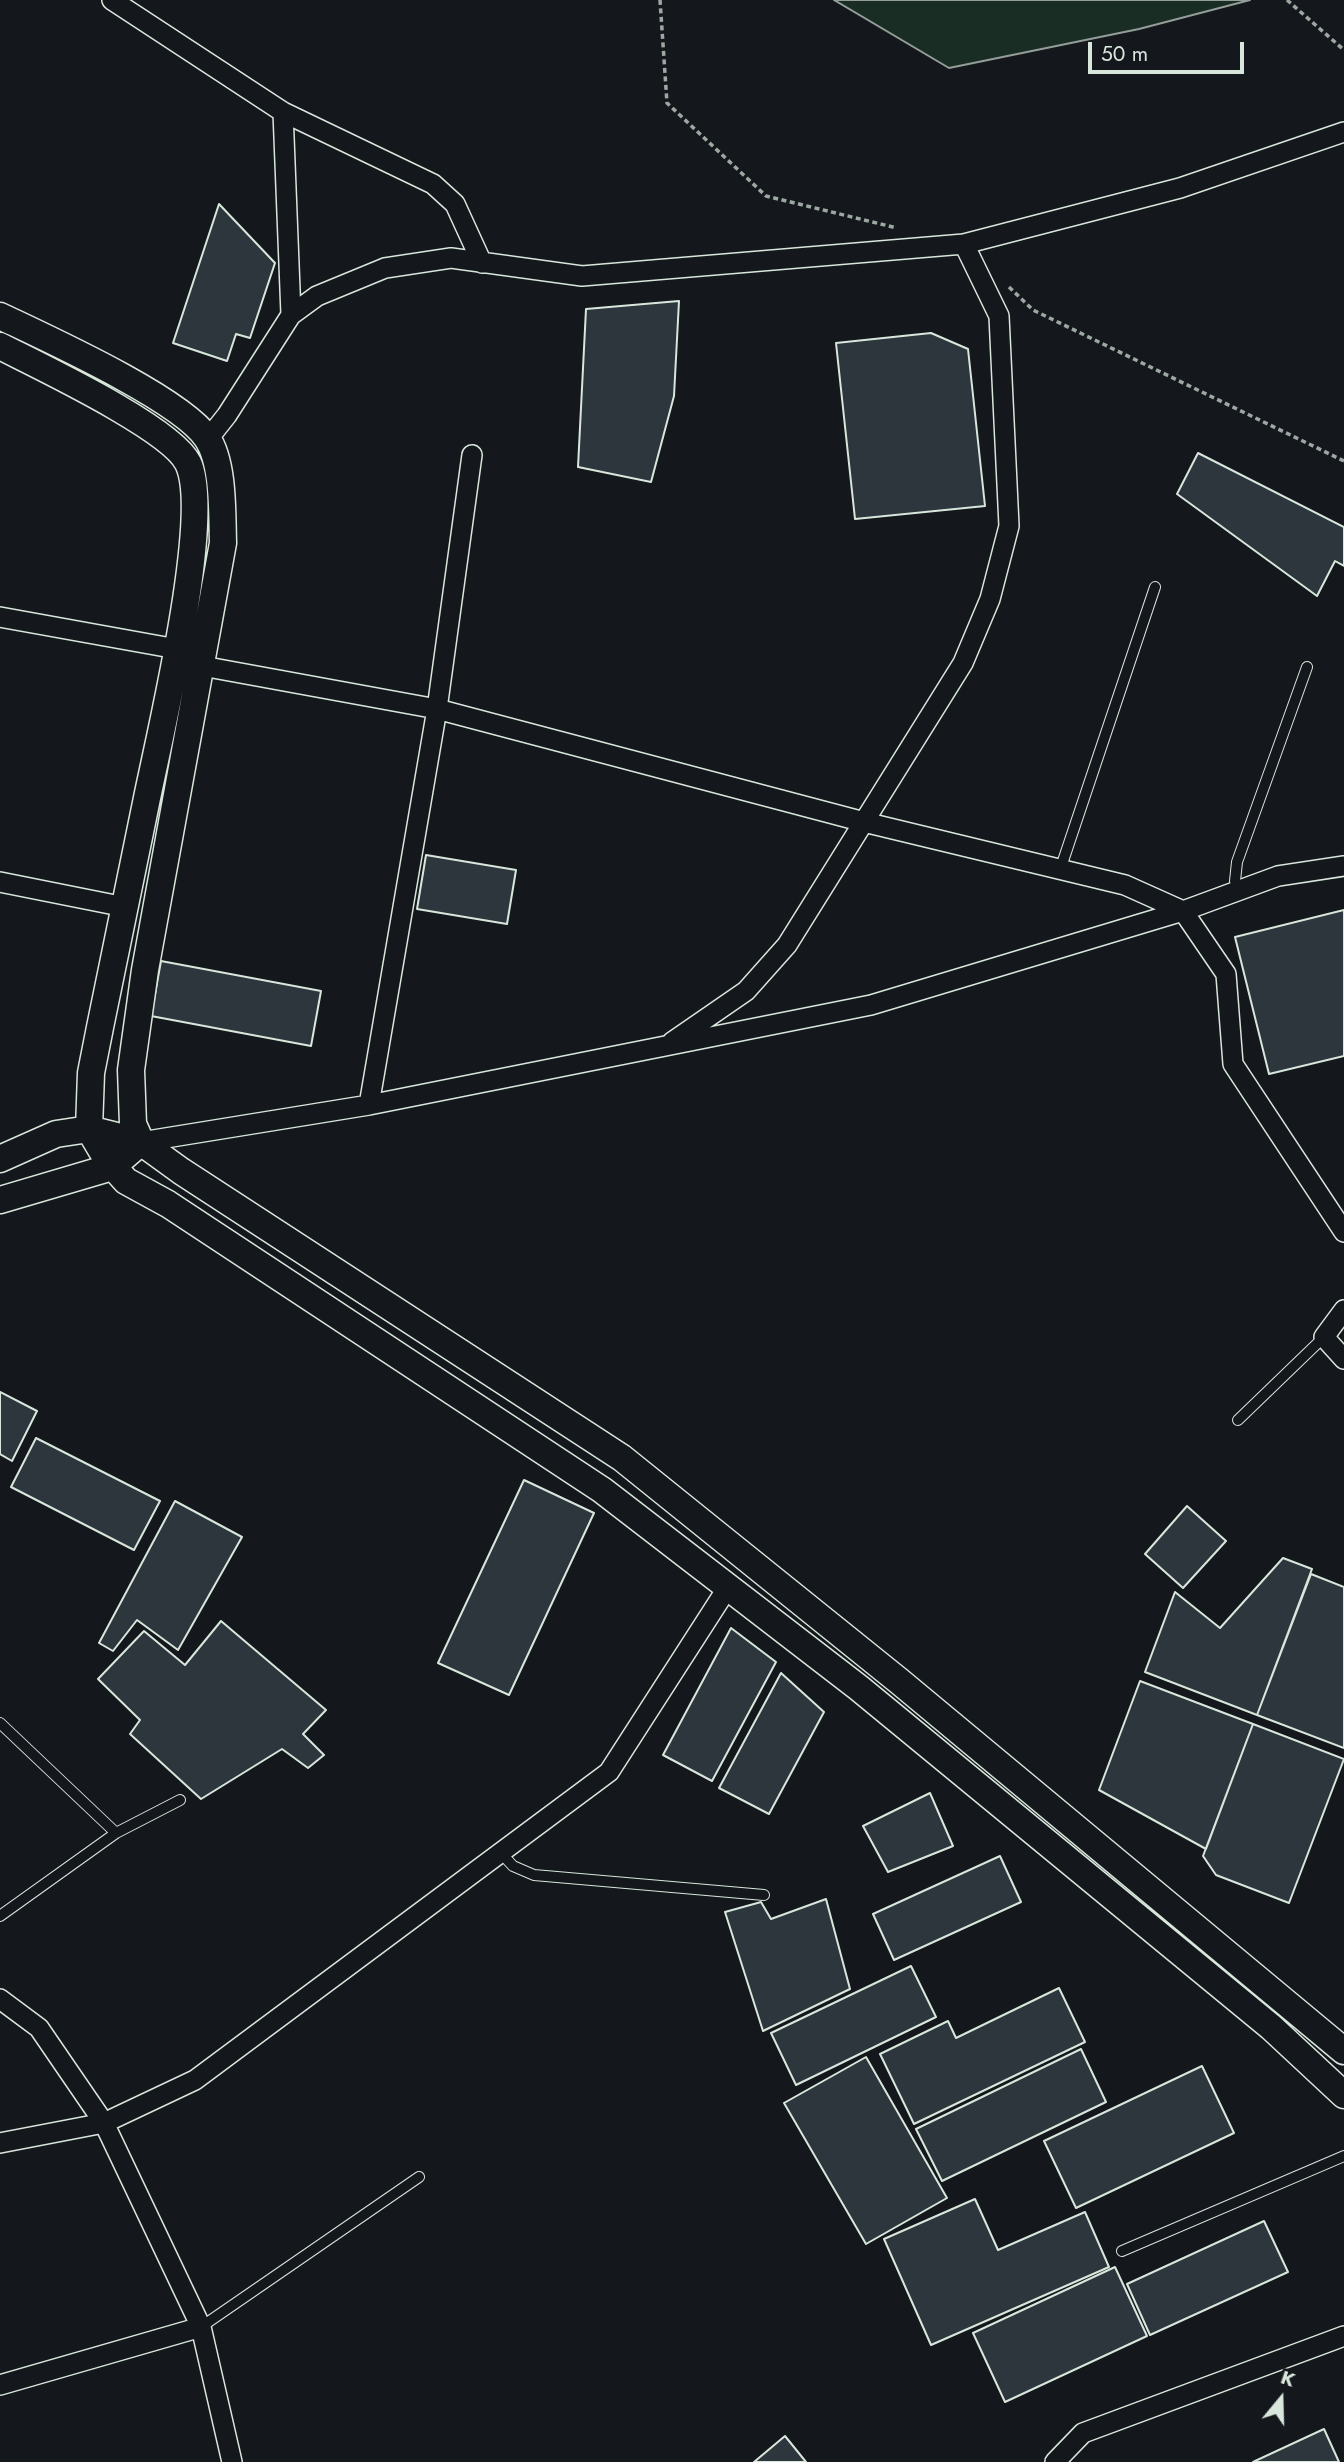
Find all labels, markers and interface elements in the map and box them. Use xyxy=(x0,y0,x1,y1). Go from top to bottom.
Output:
scale bar xyxy=(1092,28,1248,72)
text: 50 m xyxy=(1101,39,1148,69)
north arrow xyxy=(1246,2364,1316,2434)
text: K xyxy=(1277,2364,1299,2394)

